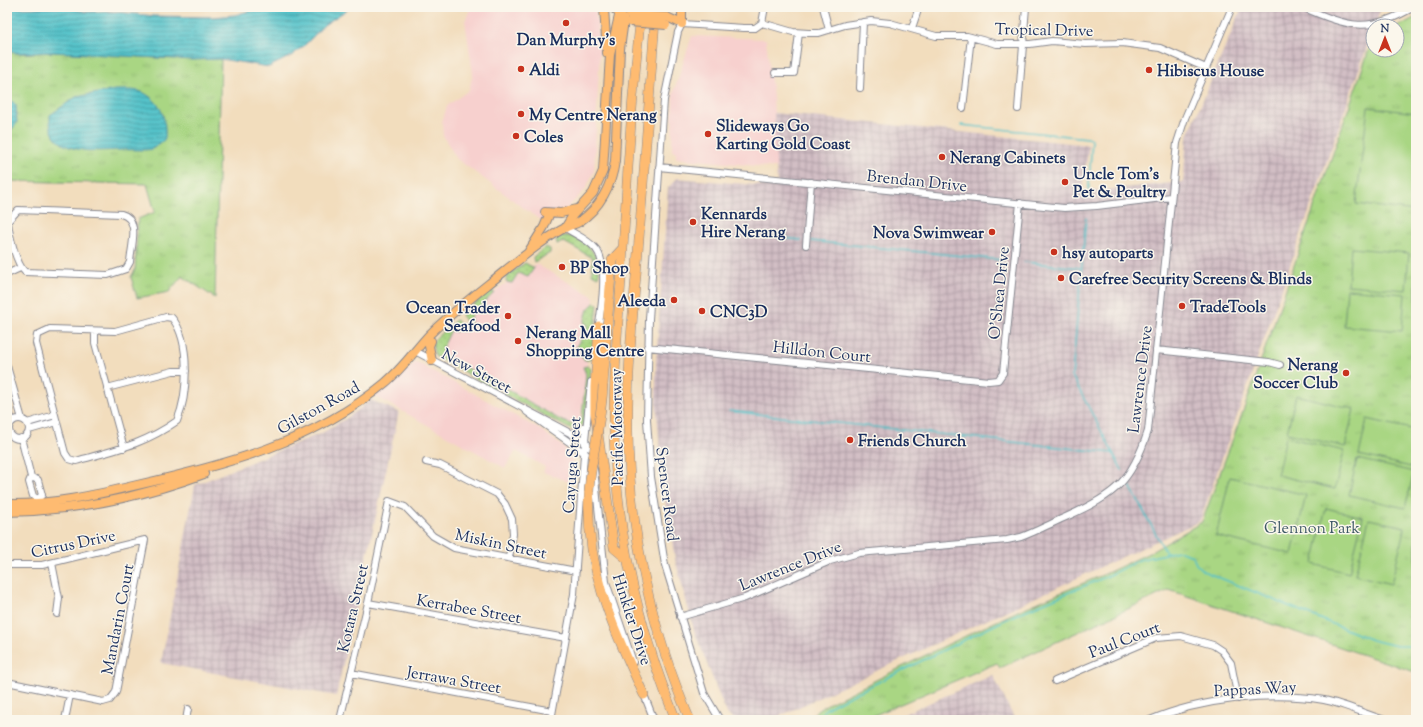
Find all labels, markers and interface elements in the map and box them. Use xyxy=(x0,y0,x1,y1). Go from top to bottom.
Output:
marker: Dan Murphy's xyxy=(561,18,571,28)
north arrow xyxy=(1365,18,1405,58)
street label: Tropical Drive xyxy=(994,19,1094,44)
text: N xyxy=(1380,21,1390,37)
place label: Dan Murphy's xyxy=(517,30,615,53)
place label: Aldi xyxy=(529,60,560,83)
place label: Hibiscus House xyxy=(1157,61,1265,84)
marker: Aldi xyxy=(516,64,526,74)
marker: Hibiscus House xyxy=(1144,65,1154,75)
place label: My Centre Nerang xyxy=(529,105,657,128)
marker: My Centre Nerang xyxy=(516,109,526,119)
place label: Slideways Go Karting Gold Coast xyxy=(716,116,851,157)
place label: Coles xyxy=(524,127,563,150)
marker: Slideways Go Karting Gold Coast xyxy=(703,129,713,139)
marker: Coles xyxy=(511,131,521,141)
place label: Nerang Cabinets xyxy=(950,148,1066,171)
marker: Nerang Cabinets xyxy=(937,152,947,162)
place label: Uncle Tom's Pet & Poultry xyxy=(1073,164,1166,205)
street label: Brendan Drive xyxy=(866,166,968,199)
marker: Uncle Tom's Pet & Poultry xyxy=(1060,177,1070,187)
place label: Kennards Hire Nerang xyxy=(701,204,786,245)
marker: Kennards Hire Nerang xyxy=(688,217,698,227)
place label: Nova Swimwear xyxy=(873,223,985,246)
marker: Nova Swimwear xyxy=(987,227,997,237)
place label: hsy autoparts xyxy=(1062,243,1153,266)
street label: O'Shea Drive xyxy=(984,246,1017,341)
marker: hsy autoparts xyxy=(1049,247,1059,257)
place label: BP Shop xyxy=(570,258,629,281)
marker: BP Shop xyxy=(557,262,567,272)
place label: Carefree Security Screens & Blinds xyxy=(1069,269,1312,292)
marker: Carefree Security Screens & Blinds xyxy=(1056,273,1066,283)
place label: Aleeda xyxy=(617,291,667,314)
marker: Aleeda xyxy=(669,295,679,305)
place label: TradeTools xyxy=(1190,297,1266,320)
place label: Ocean Trader Seafood xyxy=(406,298,501,339)
marker: TradeTools xyxy=(1177,301,1187,311)
place label: CNC3D xyxy=(710,302,768,325)
marker: CNC3D xyxy=(697,306,707,316)
marker: Ocean Trader Seafood xyxy=(503,311,513,321)
place label: Nerang Mall Shopping Centre xyxy=(526,323,645,364)
street label: Lawrence Drive xyxy=(1123,324,1159,434)
marker: Nerang Mall Shopping Centre xyxy=(513,336,523,346)
street label: Hilldon Court xyxy=(772,337,872,370)
street label: New Street xyxy=(437,344,515,401)
place label: Nerang Soccer Club xyxy=(1253,355,1338,396)
street label: Pacific Motorway xyxy=(606,368,631,486)
marker: Nerang Soccer Club xyxy=(1341,368,1351,378)
street label: Gilston Road xyxy=(274,377,365,441)
street label: Cayuga Street xyxy=(559,416,588,514)
place label: Friends Church xyxy=(858,431,967,454)
marker: Friends Church xyxy=(845,435,855,445)
street label: Spencer Road xyxy=(648,446,683,543)
park label: Glennon Park xyxy=(1264,518,1360,541)
street label: Citrus Drive xyxy=(29,525,118,566)
street label: Miskin Street xyxy=(453,525,549,566)
street label: Lawrence Drive xyxy=(737,536,845,598)
street label: Mandarin Court xyxy=(97,561,142,677)
street label: Kotara Street xyxy=(333,561,376,655)
street label: Hinkler Drive xyxy=(605,571,656,669)
street label: Kerrabee Street xyxy=(414,590,523,631)
street label: Paul Court xyxy=(1086,617,1164,665)
street label: Jerrawa Street xyxy=(404,662,503,701)
street label: Pappas Way xyxy=(1213,677,1297,704)

